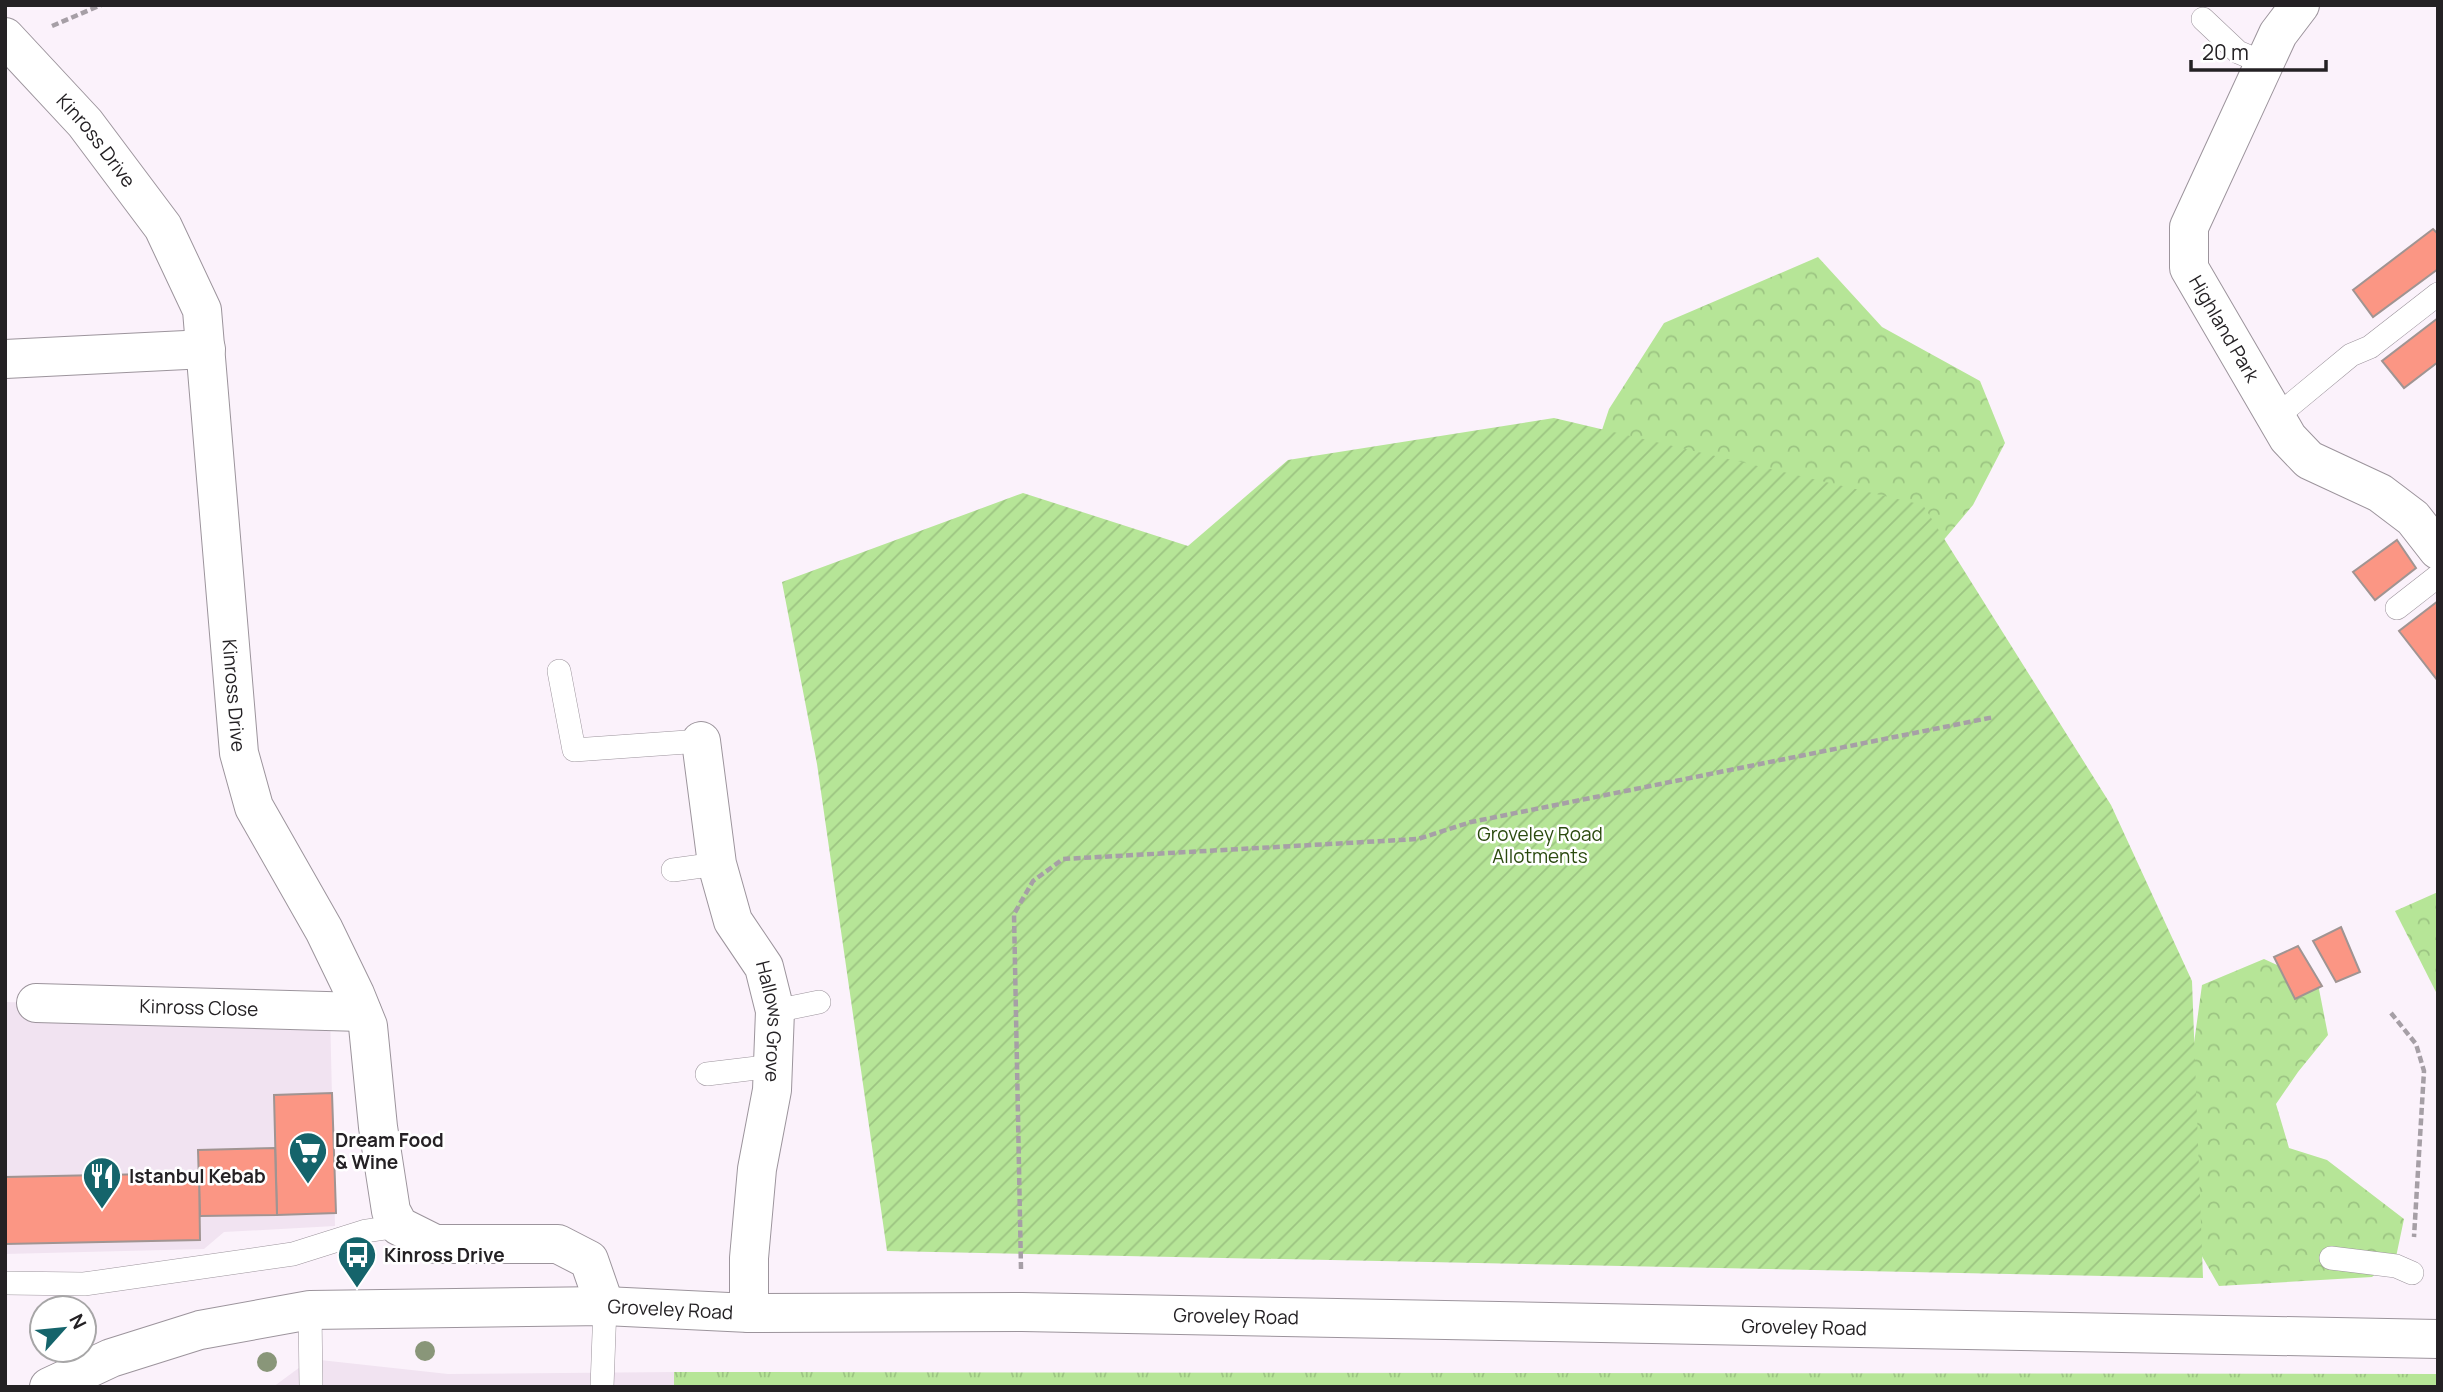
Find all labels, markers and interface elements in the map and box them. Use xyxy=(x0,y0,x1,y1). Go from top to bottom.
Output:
scale bar xyxy=(2191,28,2326,72)
text: 20 m xyxy=(2202,38,2249,66)
street label: Kinross Drive xyxy=(51,88,142,192)
street label: Highland Park xyxy=(2183,270,2266,387)
street label: Kinross Drive xyxy=(217,638,252,753)
park label: Groveley Road Allotments xyxy=(1477,821,1603,869)
street label: Hallows Grove xyxy=(750,958,789,1083)
street label: Kinross Close xyxy=(139,993,259,1022)
place label: Dream Food & Wine xyxy=(335,1127,444,1175)
supermarket icon: Dream Food & Wine xyxy=(287,1130,329,1185)
restaurant icon: Istanbul Kebab xyxy=(81,1155,123,1210)
place label: Istanbul Kebab xyxy=(129,1163,266,1189)
bus stop icon: Kinross Drive xyxy=(336,1234,378,1289)
place label: Kinross Drive xyxy=(384,1242,505,1268)
street label: Groveley Road xyxy=(607,1293,734,1325)
north arrow xyxy=(28,1294,98,1364)
street label: Groveley Road xyxy=(1173,1302,1299,1330)
text: N xyxy=(63,1309,93,1333)
street label: Groveley Road xyxy=(1741,1313,1867,1341)

